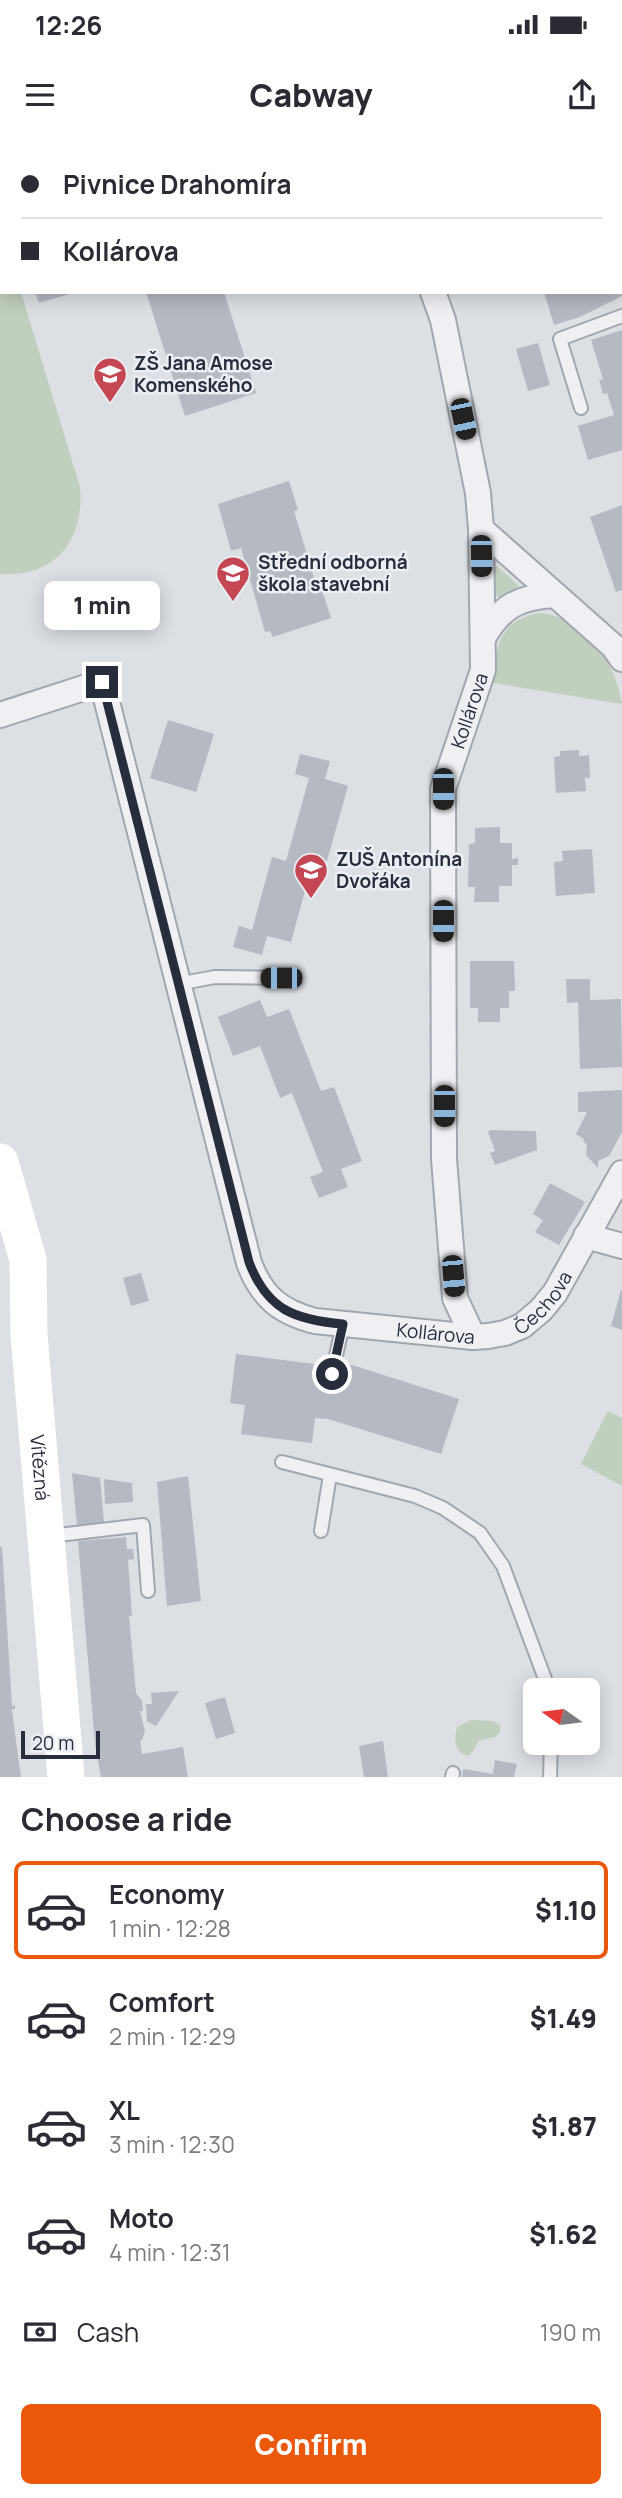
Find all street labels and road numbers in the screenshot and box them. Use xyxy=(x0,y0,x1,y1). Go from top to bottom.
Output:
street label: Kollárova xyxy=(445,669,494,752)
street label: Čechova xyxy=(508,1266,578,1340)
street label: Kollárova xyxy=(395,1316,476,1350)
street label: Vítězná xyxy=(24,1434,56,1502)

